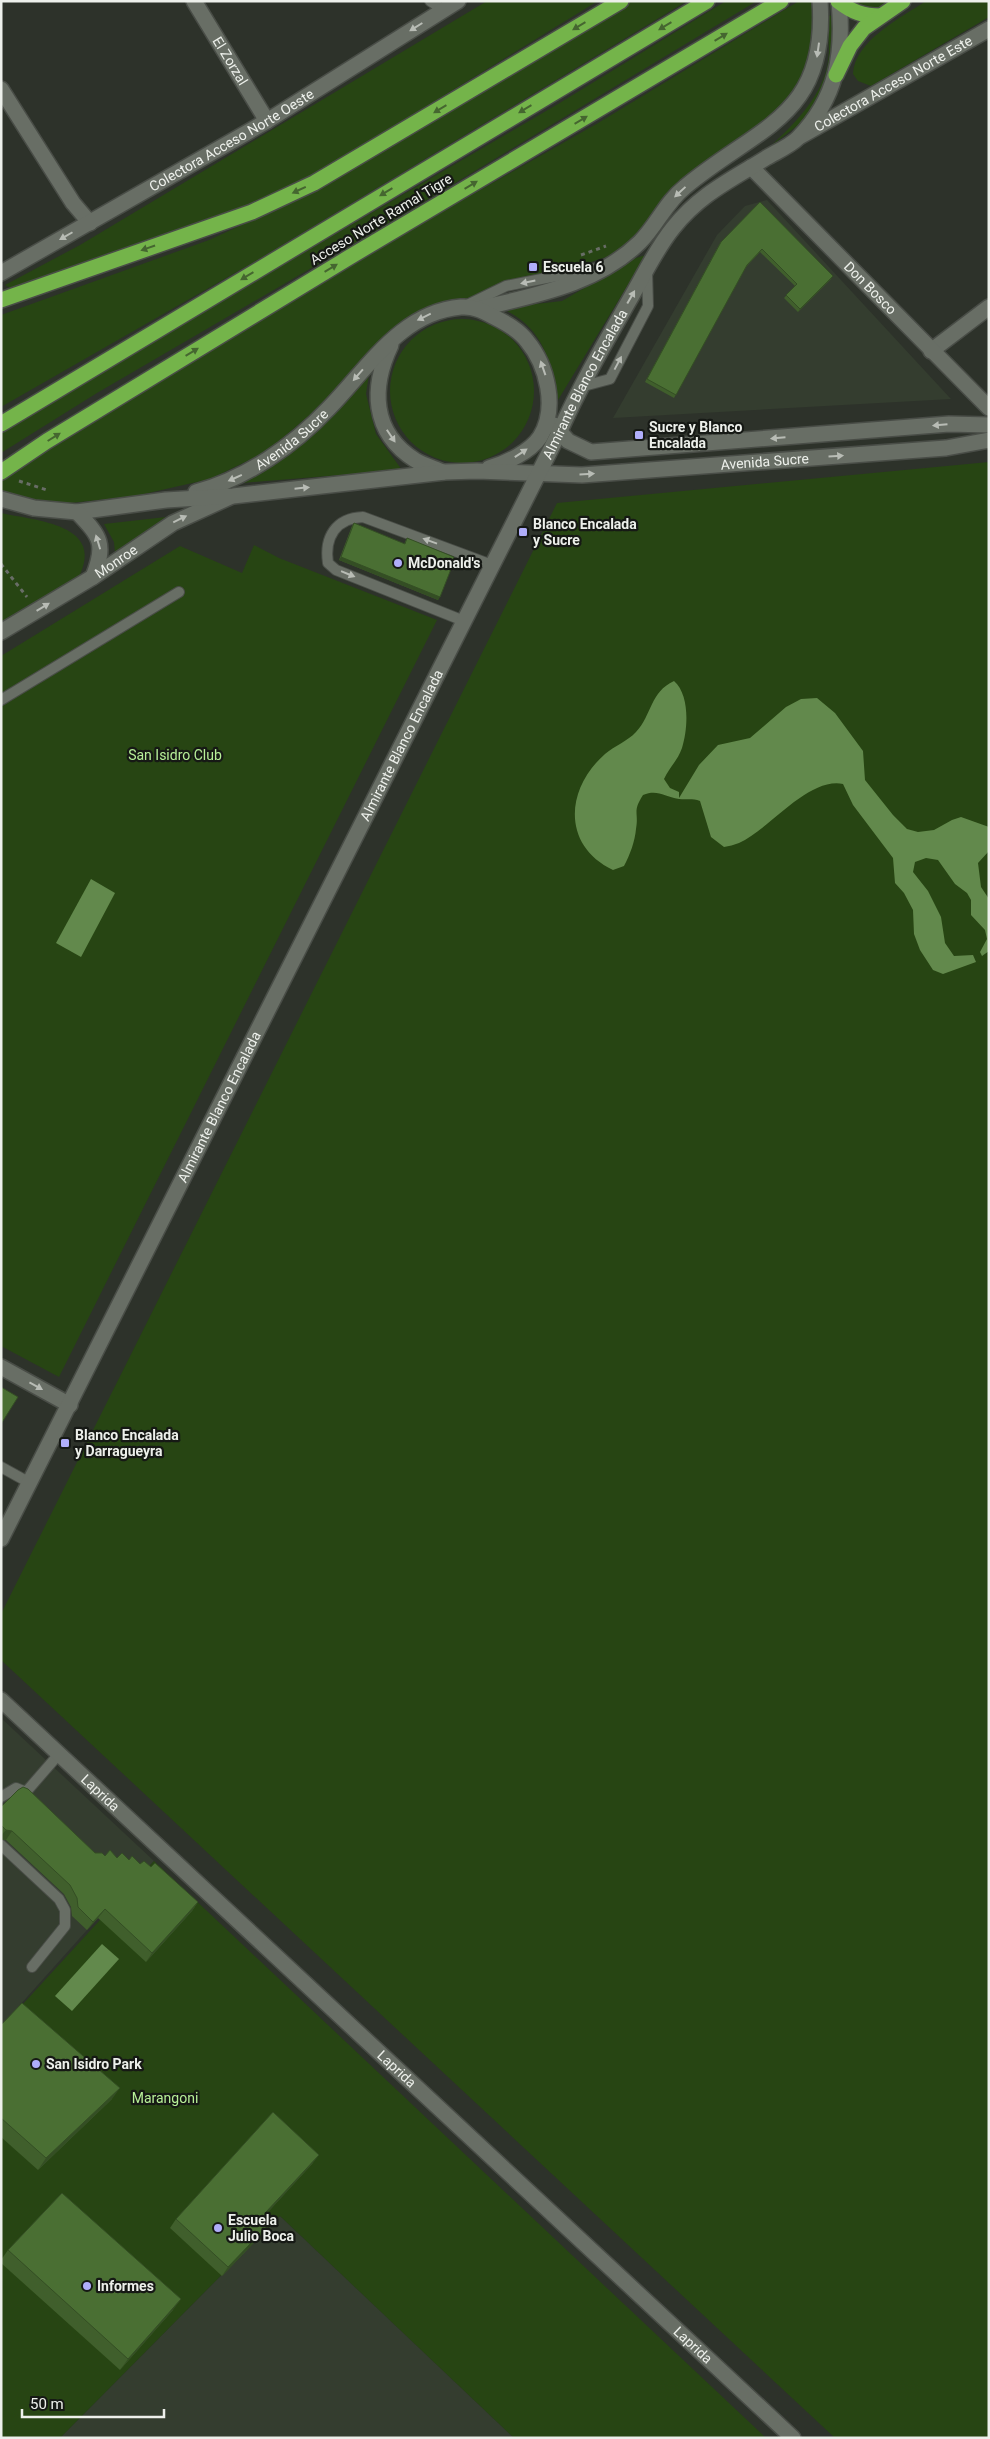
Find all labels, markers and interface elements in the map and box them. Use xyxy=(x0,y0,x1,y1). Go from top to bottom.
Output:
one-way arrow xyxy=(573,22,586,31)
one-way arrow xyxy=(659,22,672,31)
one-way arrow xyxy=(410,23,423,32)
street label: Colectora Acceso Norte Este xyxy=(811,32,975,135)
one-way arrow xyxy=(713,33,728,41)
street label: El Zorzal xyxy=(210,34,251,88)
one-way arrow xyxy=(814,42,822,58)
street label: Colectora Acceso Norte Oeste xyxy=(146,86,317,195)
one-way arrow xyxy=(432,105,447,113)
one-way arrow xyxy=(519,105,532,114)
one-way arrow xyxy=(575,115,588,124)
street label: Acceso Norte Ramal Tigre xyxy=(307,170,455,268)
one-way arrow xyxy=(464,180,478,189)
one-way arrow xyxy=(674,186,686,198)
one-way arrow xyxy=(292,187,306,195)
one-way arrow xyxy=(379,188,392,197)
one-way arrow xyxy=(60,231,73,240)
one-way arrow xyxy=(140,245,155,252)
street label: Don Bosco xyxy=(841,258,900,318)
place label: Escuela 6 xyxy=(543,259,603,275)
marker: Escuela 6 xyxy=(527,261,539,273)
one-way arrow xyxy=(325,263,338,272)
one-way arrow xyxy=(240,272,253,281)
one-way arrow xyxy=(521,278,536,286)
one-way arrow xyxy=(627,290,635,305)
street label: Almirante Blanco Encalada xyxy=(539,306,631,462)
one-way arrow xyxy=(417,313,432,321)
one-way arrow xyxy=(186,348,199,357)
one-way arrow xyxy=(614,356,622,370)
one-way arrow xyxy=(539,361,546,376)
one-way arrow xyxy=(353,368,364,381)
street label: Avenida Sucre xyxy=(252,406,331,473)
place label: Sucre y Blanco Encalada xyxy=(649,419,743,451)
one-way arrow xyxy=(932,421,948,429)
one-way arrow xyxy=(386,429,396,442)
marker: Sucre y Blanco Encalada xyxy=(633,429,645,441)
one-way arrow xyxy=(47,432,60,441)
one-way arrow xyxy=(770,434,786,442)
one-way arrow xyxy=(514,448,528,458)
street label: Avenida Sucre xyxy=(720,450,809,473)
one-way arrow xyxy=(828,452,844,460)
one-way arrow xyxy=(579,470,595,478)
one-way arrow xyxy=(228,475,242,483)
one-way arrow xyxy=(294,484,310,492)
one-way arrow xyxy=(173,515,187,523)
place label: Blanco Encalada y Sucre xyxy=(533,516,637,548)
marker: Blanco Encalada y Sucre xyxy=(517,526,529,538)
one-way arrow xyxy=(93,534,101,549)
one-way arrow xyxy=(423,537,437,545)
street label: Monroe xyxy=(92,541,140,581)
place label: McDonald's xyxy=(408,555,480,571)
marker: McDonald's xyxy=(392,557,404,569)
one-way arrow xyxy=(341,571,355,579)
one-way arrow xyxy=(37,602,50,611)
street label: Almirante Blanco Encalada xyxy=(357,667,446,823)
park label: San Isidro Club xyxy=(128,747,222,763)
street label: Almirante Blanco Encalada xyxy=(174,1029,264,1185)
one-way arrow xyxy=(28,1382,43,1390)
place label: Blanco Encalada y Darragueyra xyxy=(75,1427,179,1459)
marker: Blanco Encalada y Darragueyra xyxy=(59,1437,71,1449)
street label: Laprida xyxy=(78,1771,123,1814)
street label: Laprida xyxy=(374,2047,419,2091)
place label: San Isidro Park xyxy=(46,2056,142,2072)
marker: San Isidro Park xyxy=(30,2058,42,2070)
park label: Marangoni xyxy=(132,2090,198,2106)
place label: Escuela Julio Boca xyxy=(228,2212,295,2244)
marker: Escuela Julio Boca xyxy=(212,2222,224,2234)
place label: Informes xyxy=(97,2278,154,2294)
marker: Informes xyxy=(81,2280,93,2292)
street label: Laprida xyxy=(671,2323,716,2367)
scale bar xyxy=(22,2386,165,2418)
text: 50 m xyxy=(30,2395,64,2413)

